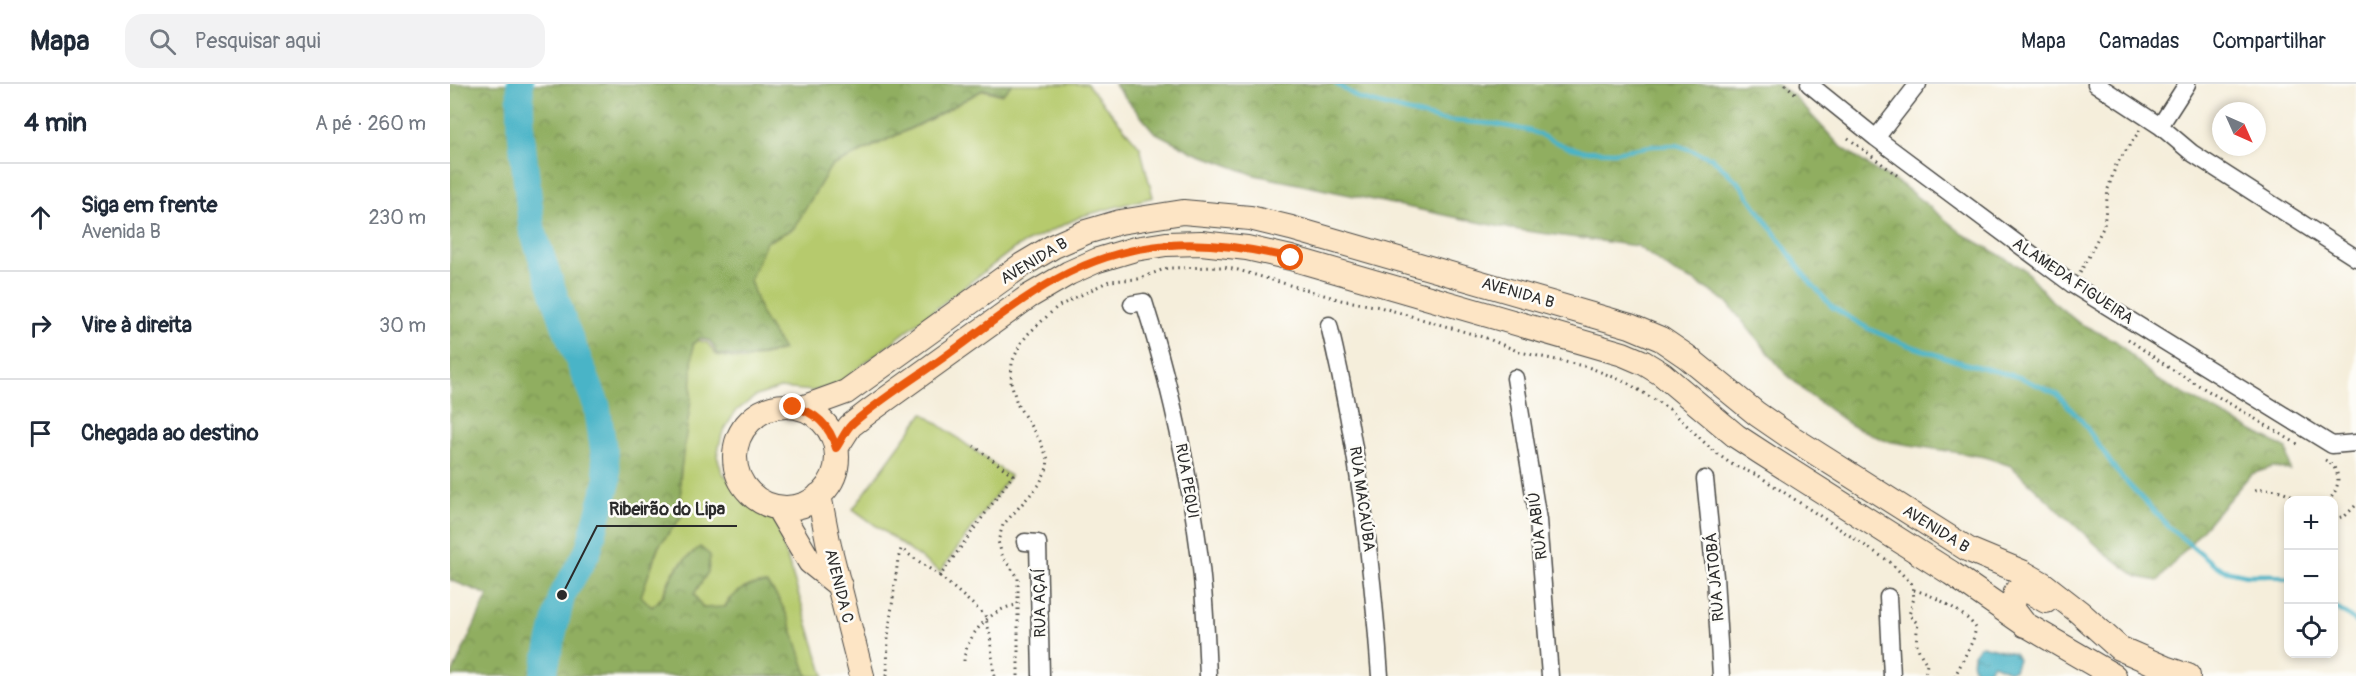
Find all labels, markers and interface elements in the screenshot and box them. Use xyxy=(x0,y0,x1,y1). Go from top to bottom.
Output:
search box xyxy=(125,14,545,68)
text: Mapa xyxy=(30,24,89,59)
icon: search xyxy=(146,25,179,58)
text: Pesquisar aqui xyxy=(194,27,321,55)
text: Mapa xyxy=(2021,28,2066,55)
text: Camadas xyxy=(2099,28,2179,55)
text: Compartilhar xyxy=(2212,28,2326,55)
north arrow xyxy=(2212,102,2266,156)
text: 4 min xyxy=(24,107,87,139)
text: A pé · 260 m xyxy=(315,111,426,136)
text: Siga em frente xyxy=(81,191,217,219)
icon: ahead xyxy=(24,201,57,234)
text: 230 m xyxy=(369,205,426,230)
text: Avenida B xyxy=(81,219,161,244)
street label: AVENIDA B xyxy=(997,233,1071,289)
street label: ALAMEDA FIGUEIRA xyxy=(2009,233,2137,329)
route start xyxy=(1277,244,1303,270)
street label: AVENIDA B xyxy=(1479,273,1557,313)
icon: right xyxy=(24,309,57,342)
text: Vire à direita xyxy=(81,311,192,339)
text: 30 m xyxy=(379,313,426,338)
route end xyxy=(779,393,805,419)
icon: arrive xyxy=(24,417,57,450)
text: Chegada ao destino xyxy=(81,419,259,447)
street label: RUA PEQUI xyxy=(1171,442,1203,520)
street label: RUA MACAÚBA xyxy=(1345,445,1379,553)
callout: Ribeirão do Lipa xyxy=(597,490,737,526)
street label: RUA ABIÚ xyxy=(1524,491,1552,561)
map controls xyxy=(2284,496,2338,658)
button: + xyxy=(2284,496,2338,550)
text: Ribeirão do Lipa xyxy=(609,498,726,521)
street label: AVENIDA B xyxy=(1899,501,1973,557)
street label: RUA JATOBÁ xyxy=(1701,532,1729,622)
street label: AVENIDA C xyxy=(820,547,858,625)
button: − xyxy=(2284,550,2338,604)
street label: RUA AÇAÍ xyxy=(1029,568,1051,638)
button: locate xyxy=(2284,604,2338,658)

